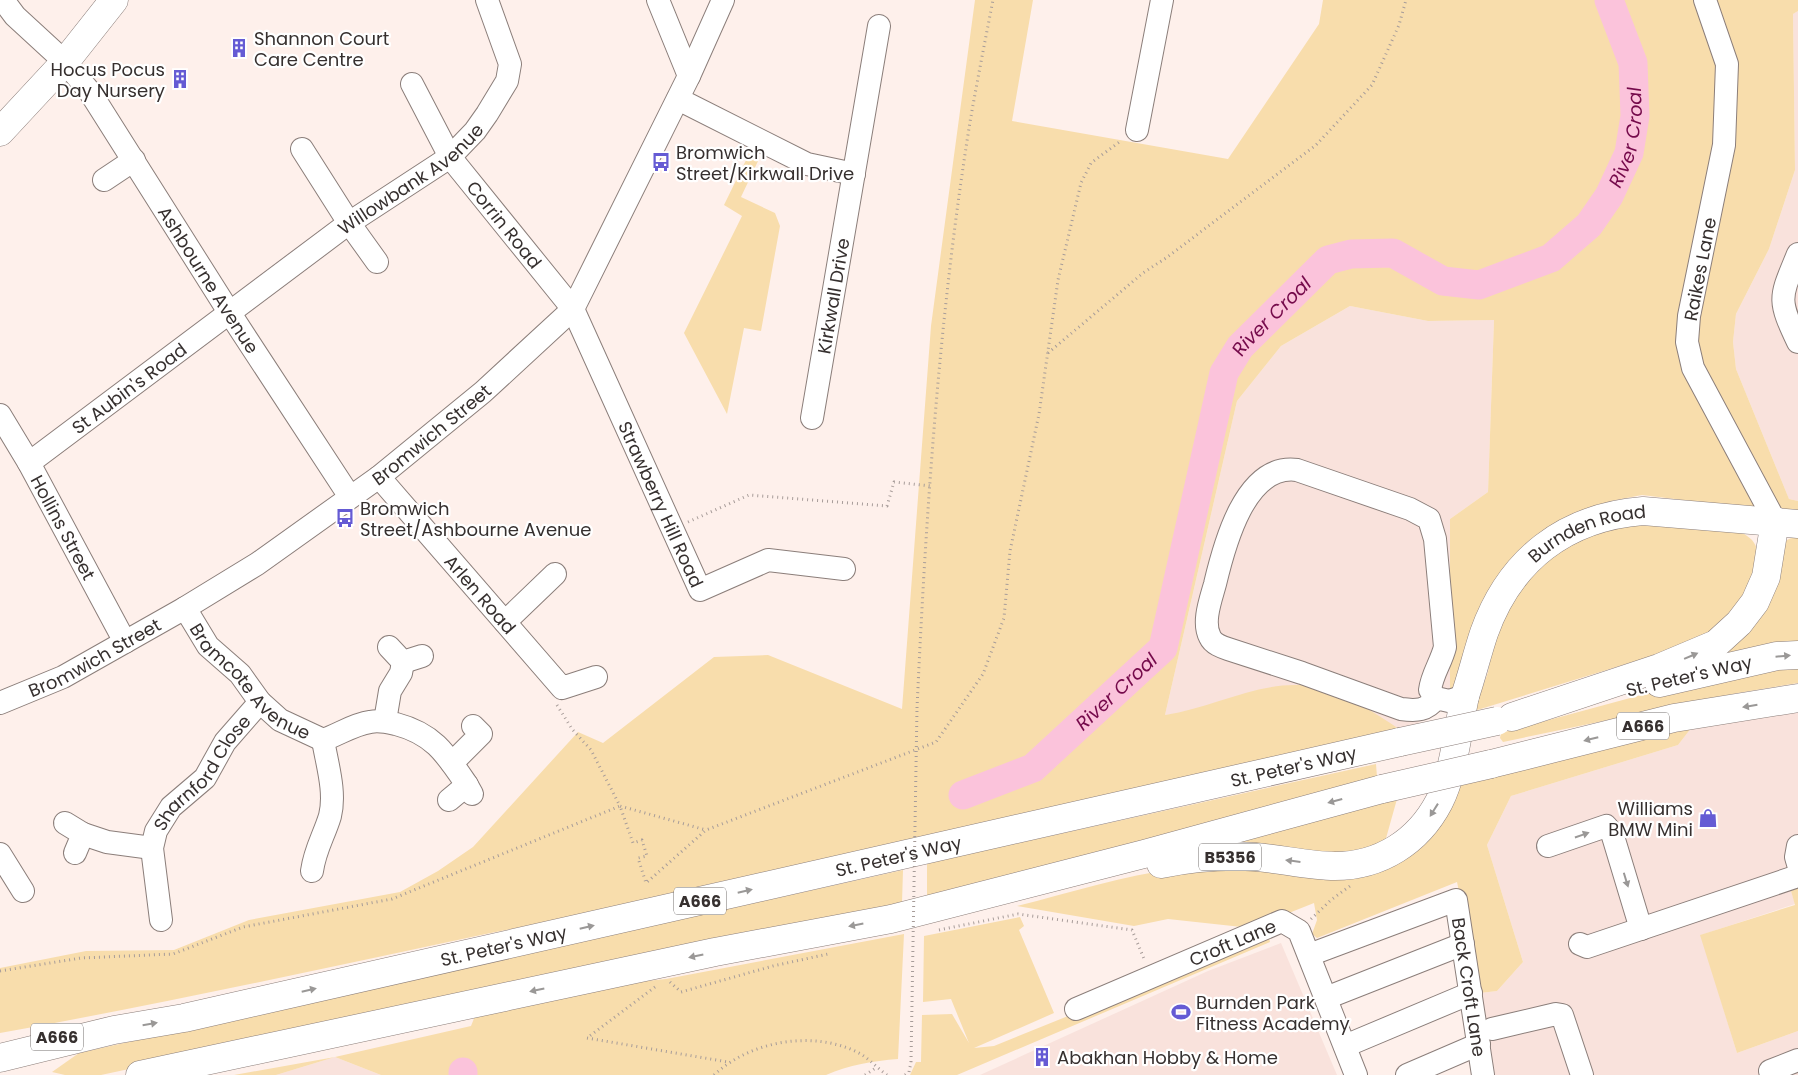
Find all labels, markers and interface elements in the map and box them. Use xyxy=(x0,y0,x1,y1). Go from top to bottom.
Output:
place label: Shannon Court Care Centre xyxy=(254,26,389,72)
building icon: Shannon Court Care Centre xyxy=(228,37,250,59)
place label: Hocus Pocus Day Nursery xyxy=(51,57,165,103)
building icon: Hocus Pocus Day Nursery xyxy=(169,68,191,90)
water label: River Croal xyxy=(1601,86,1649,192)
street label: Willowbank Avenue xyxy=(332,118,489,240)
place label: Bromwich Street/Kirkwall Drive xyxy=(676,140,854,186)
bus stop icon: Bromwich Street/Kirkwall Drive xyxy=(650,151,672,173)
street label: Corrin Road xyxy=(461,175,548,274)
street label: Ashbourne Avenue xyxy=(153,201,265,358)
street label: Raikes Lane xyxy=(1678,215,1722,323)
street label: Kirkwall Drive xyxy=(811,236,855,356)
water label: River Croal xyxy=(1225,270,1317,361)
street label: St Aubin's Road xyxy=(66,337,192,439)
street label: Bromwich Street xyxy=(367,378,496,491)
street label: Strawberry Hill Road xyxy=(613,417,710,591)
street label: Hollins Street xyxy=(25,470,102,584)
place label: Bromwich Street/Ashbourne Avenue xyxy=(360,496,591,542)
street label: Burnden Road xyxy=(1522,498,1647,568)
bus stop icon: Bromwich Street/Ashbourne Avenue xyxy=(334,507,356,529)
street label: Arlen Road xyxy=(439,549,522,639)
street label: Bromwich Street xyxy=(24,612,165,703)
street label: Bramcote Avenue xyxy=(184,618,315,745)
water label: River Croal xyxy=(1069,646,1163,736)
street label: St. Peter's Way xyxy=(1624,649,1754,703)
one-way arrow xyxy=(1683,651,1698,659)
one-way arrow xyxy=(1775,652,1791,660)
one-way arrow xyxy=(1741,702,1757,710)
street label: Sharnford Close xyxy=(147,709,256,835)
road number: A666 xyxy=(1617,712,1669,739)
one-way arrow xyxy=(1583,735,1598,743)
street label: St. Peter's Way xyxy=(1228,740,1359,793)
place label: Williams BMW Mini xyxy=(1608,796,1693,842)
one-way arrow xyxy=(1327,798,1342,806)
one-way arrow xyxy=(1430,803,1439,816)
shop icon: Williams BMW Mini xyxy=(1697,807,1719,829)
street label: St. Peter's Way xyxy=(833,829,964,882)
one-way arrow xyxy=(1574,831,1589,838)
road number: B5356 xyxy=(1199,844,1261,870)
one-way arrow xyxy=(1285,857,1301,865)
one-way arrow xyxy=(1623,873,1631,888)
one-way arrow xyxy=(738,887,753,895)
road number: A666 xyxy=(674,888,726,914)
street label: Croft Lane xyxy=(1185,913,1280,972)
street label: Back Croft Lane xyxy=(1446,916,1492,1058)
street label: St. Peter's Way xyxy=(438,919,569,972)
one-way arrow xyxy=(847,922,863,930)
one-way arrow xyxy=(579,923,594,931)
one-way arrow xyxy=(689,952,704,960)
one-way arrow xyxy=(301,986,316,994)
one-way arrow xyxy=(530,986,545,994)
place label: Burnden Park Fitness Academy xyxy=(1196,990,1350,1036)
sports icon: Burnden Park Fitness Academy xyxy=(1170,1001,1192,1023)
one-way arrow xyxy=(142,1020,158,1028)
road number: A666 xyxy=(31,1024,83,1050)
place label: Abakhan Hobby & Home xyxy=(1057,1045,1278,1070)
building icon: Abakhan Hobby & Home xyxy=(1031,1046,1053,1068)

